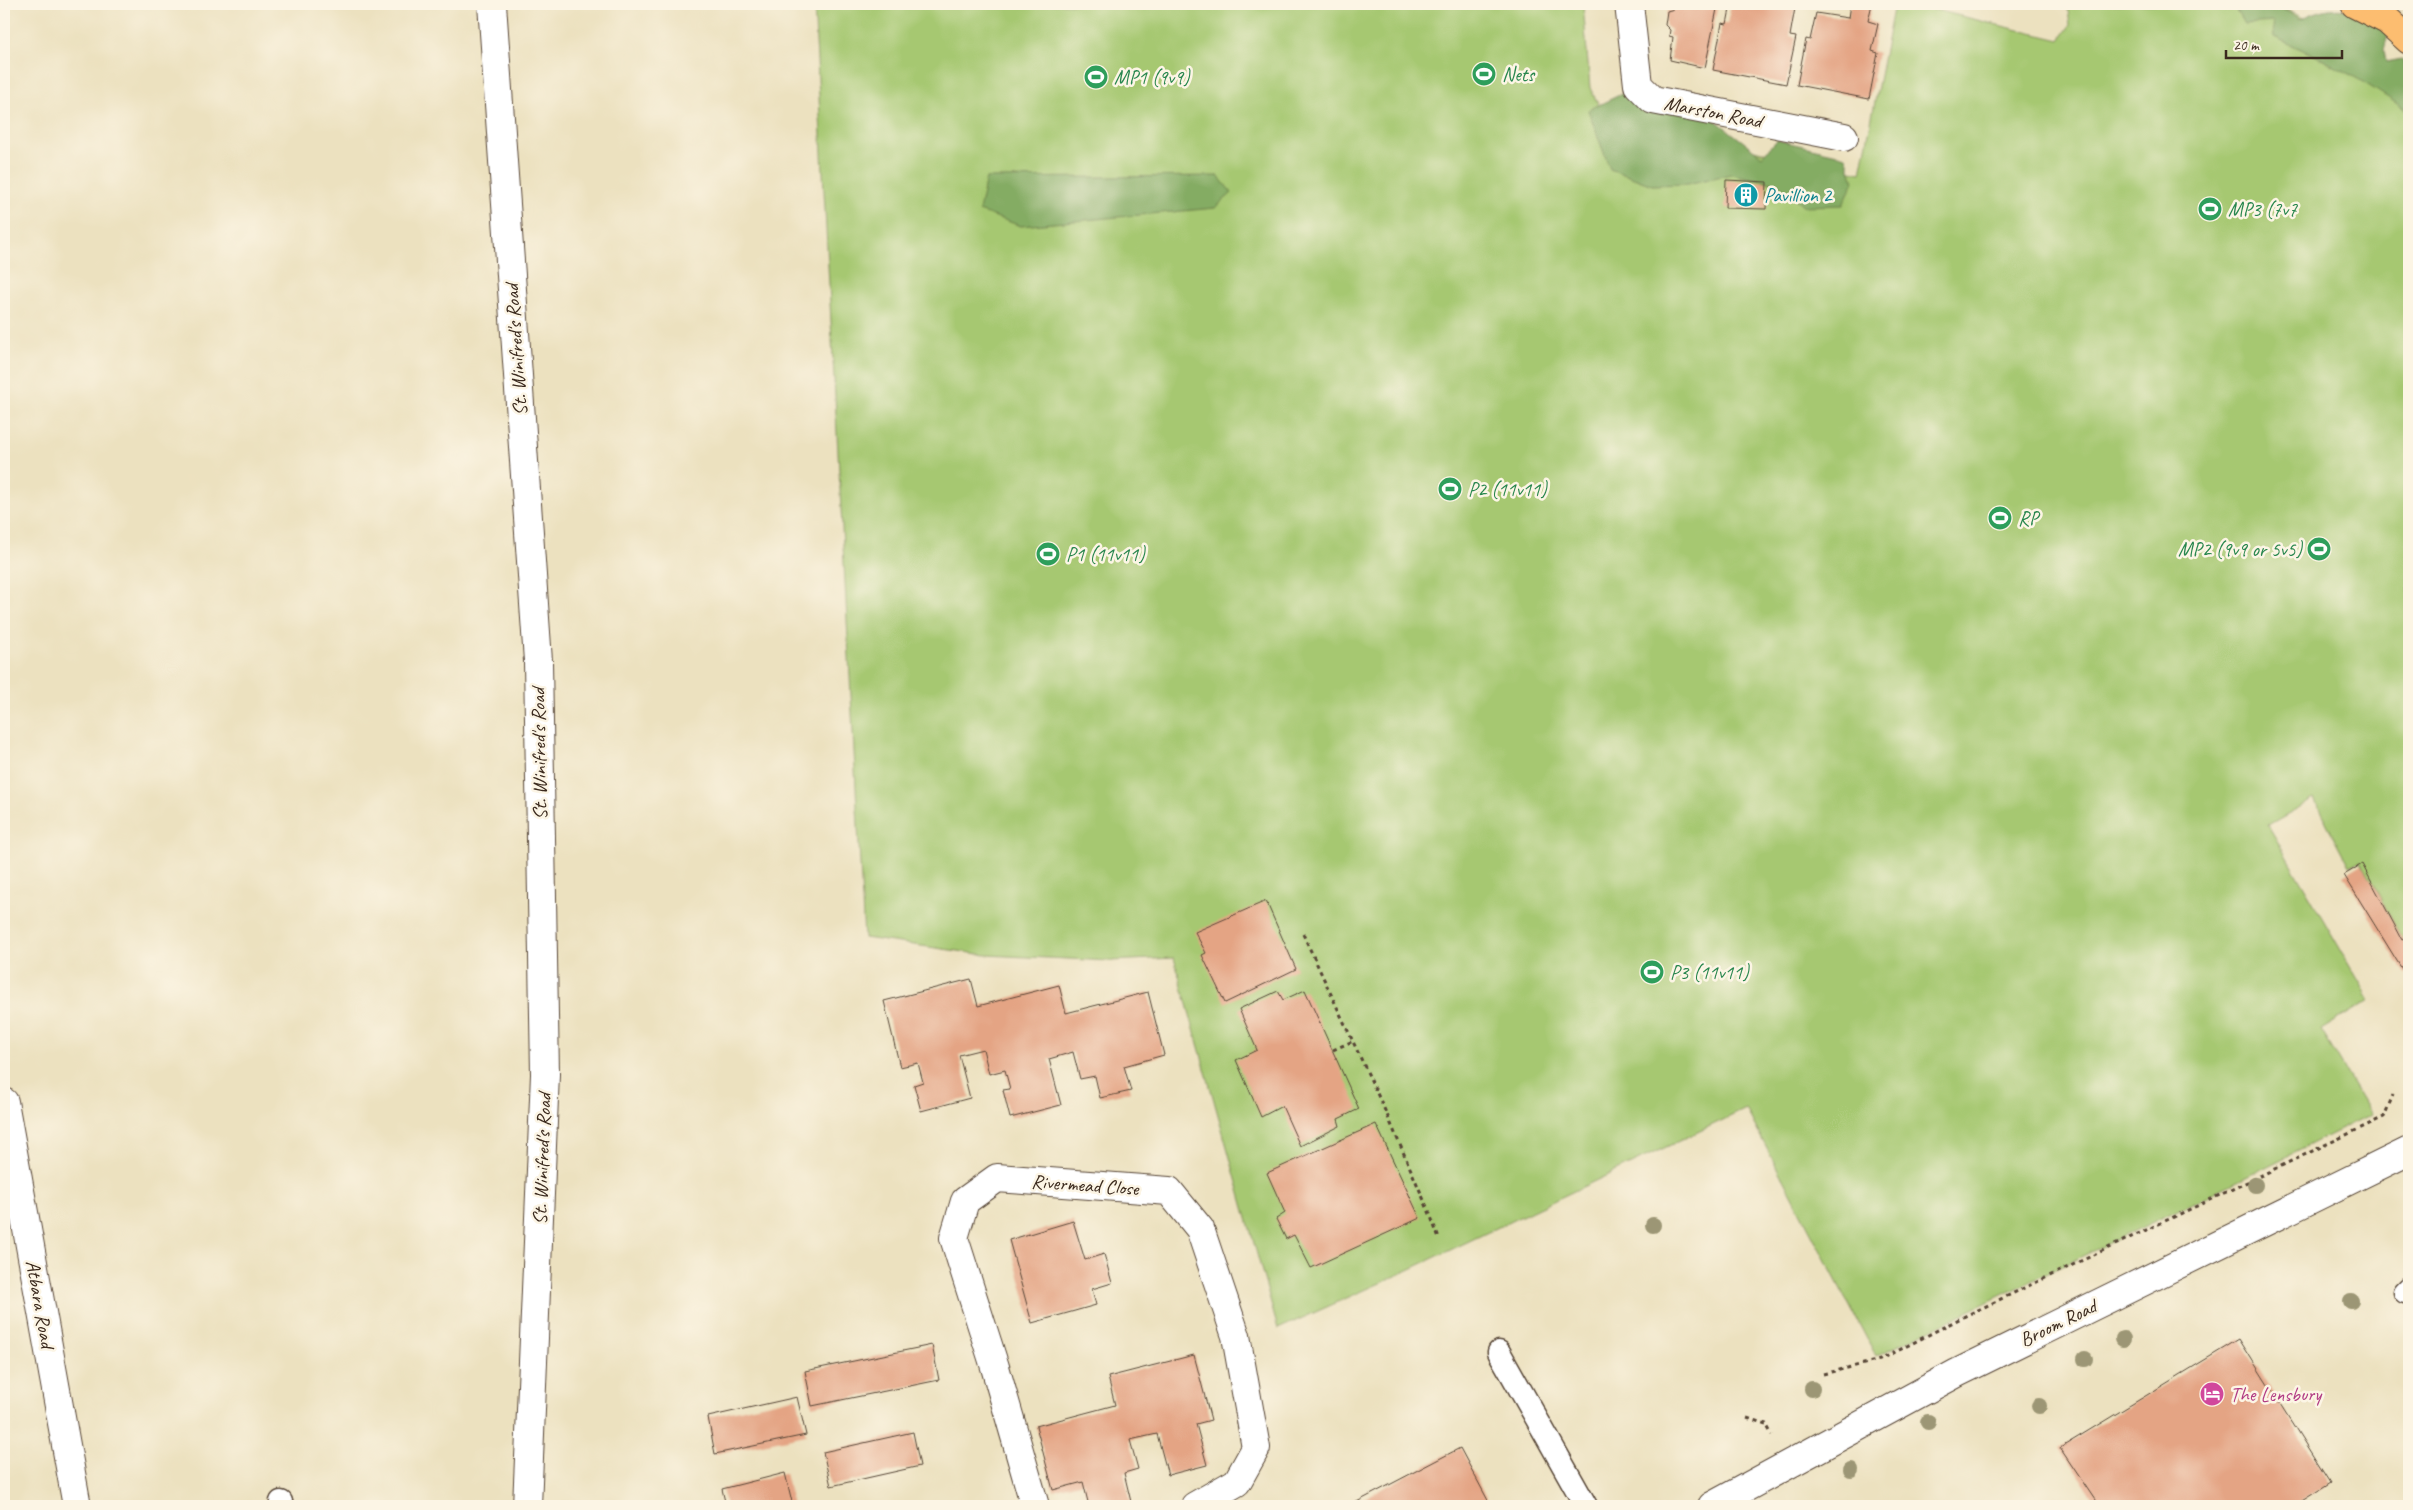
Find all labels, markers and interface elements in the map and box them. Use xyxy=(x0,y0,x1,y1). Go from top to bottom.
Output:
scale bar xyxy=(2226,28,2342,60)
text: 20 m xyxy=(2233,36,2260,55)
sports icon: Nets xyxy=(1471,61,1497,87)
place label: Nets xyxy=(1502,62,1536,87)
sports icon: MP1 (9v9) xyxy=(1083,64,1109,90)
place label: MP1 (9v9) xyxy=(1114,65,1191,90)
street label: Marston Road xyxy=(1662,90,1767,134)
building icon: Pavillion 2 xyxy=(1733,182,1759,208)
place label: Pavillion 2 xyxy=(1764,183,1834,208)
sports icon: MP3 (7v7 xyxy=(2197,196,2223,222)
place label: MP3 (7v7 xyxy=(2228,197,2298,222)
street label: St. Winifred's Road xyxy=(499,280,533,417)
sports icon: P2 (11v11) xyxy=(1437,476,1463,502)
place label: P2 (11v11) xyxy=(1468,477,1548,502)
sports icon: RP xyxy=(1987,505,2013,531)
place label: RP xyxy=(2018,506,2041,531)
sports icon: MP2 (9v9 or 5v5) xyxy=(2306,536,2332,562)
place label: MP2 (9v9 or 5v5) xyxy=(2178,537,2303,562)
sports icon: P1 (11v11) xyxy=(1035,541,1061,567)
place label: P1 (11v11) xyxy=(1066,542,1146,567)
street label: St. Winifred's Road xyxy=(525,685,553,820)
sports icon: P3 (11v11) xyxy=(1639,959,1665,985)
place label: P3 (11v11) xyxy=(1670,960,1750,985)
street label: St. Winifred's Road xyxy=(527,1090,557,1225)
street label: Rivermead Close xyxy=(1031,1169,1141,1201)
street label: Atbara Road xyxy=(20,1258,61,1353)
street label: Broom Road xyxy=(2015,1292,2103,1352)
hotel icon: The Lensbury xyxy=(2199,1381,2225,1407)
place label: The Lensbury xyxy=(2230,1382,2323,1407)

